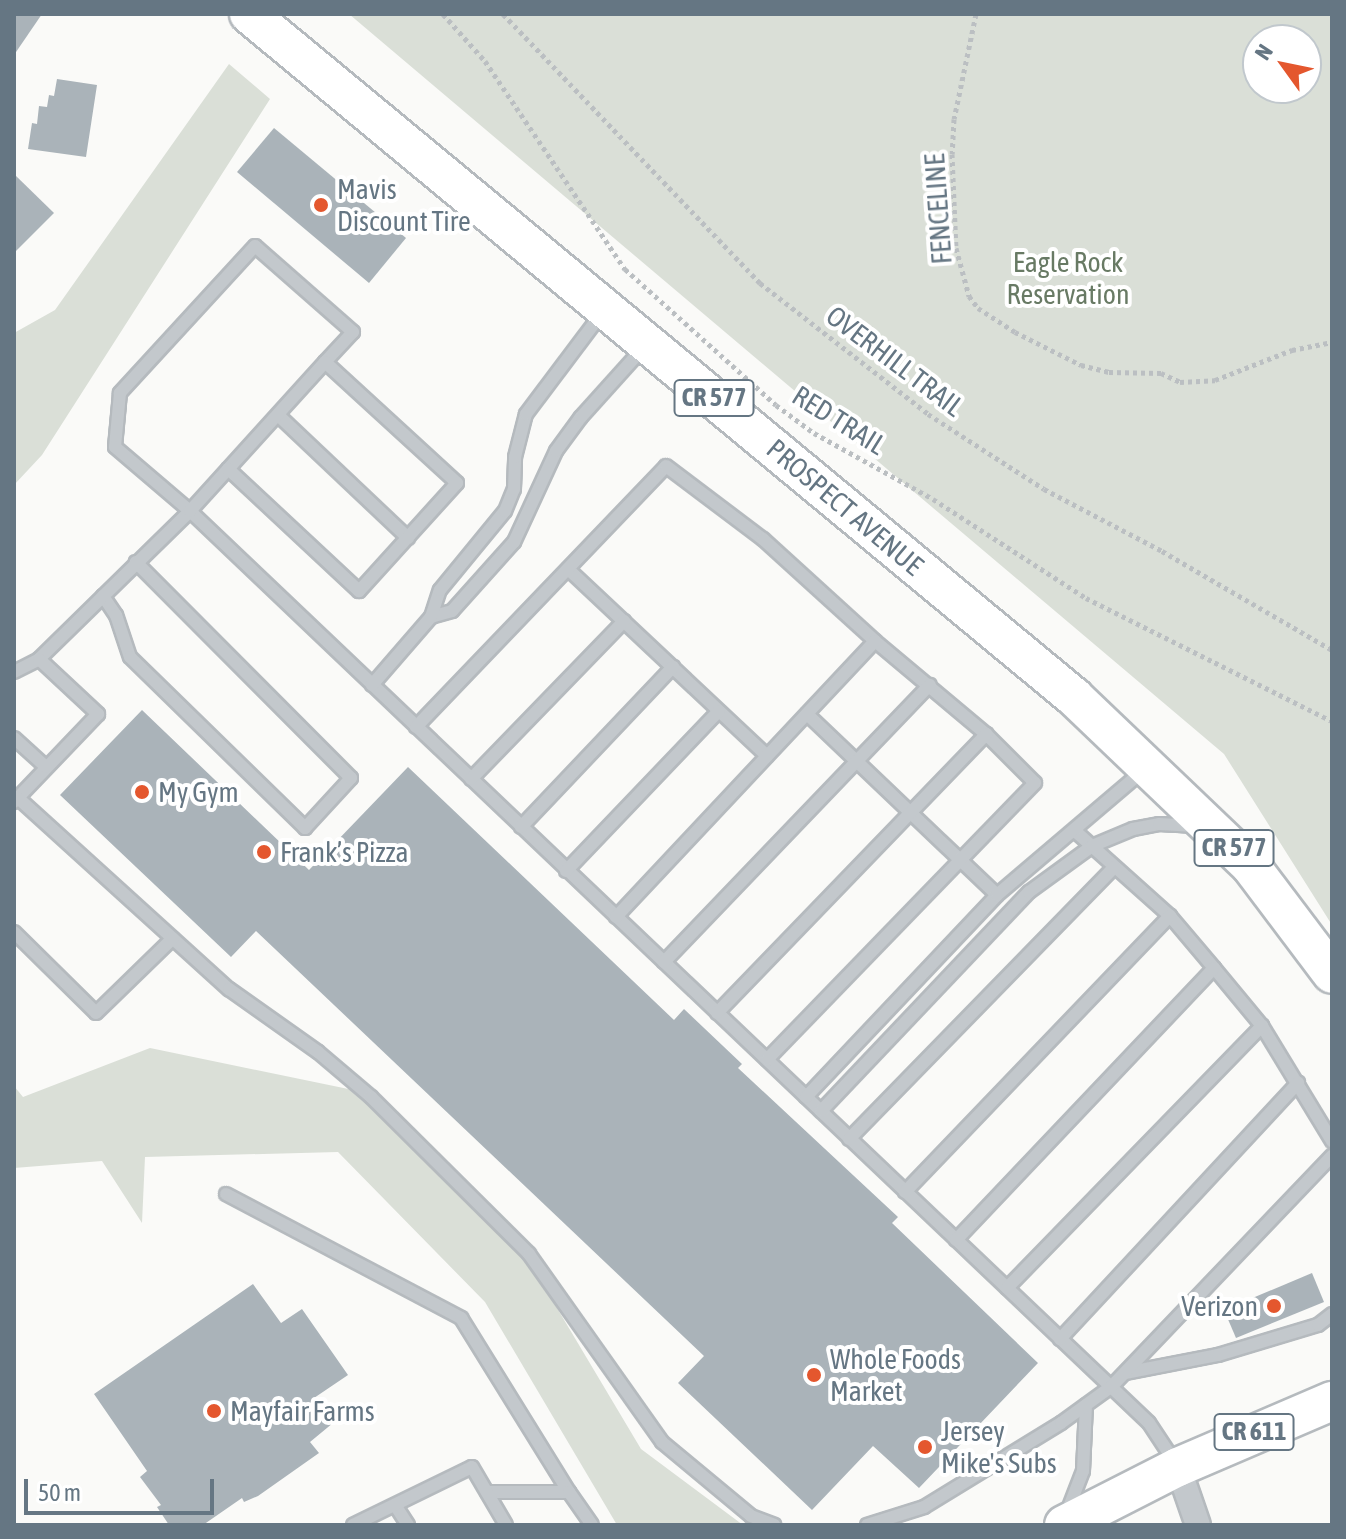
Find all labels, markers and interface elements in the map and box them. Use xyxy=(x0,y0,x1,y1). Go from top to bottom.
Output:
north arrow xyxy=(1242,24,1322,104)
text: N xyxy=(1249,39,1278,65)
street label: FENCELINE xyxy=(917,153,959,265)
place label: Mavis Discount Tire xyxy=(337,172,471,238)
marker: Mavis Discount Tire xyxy=(312,196,330,214)
park label: Eagle Rock Reservation xyxy=(1006,245,1130,311)
street label: OVERHILL TRAIL xyxy=(820,299,970,423)
road number: CR 577 xyxy=(672,376,756,420)
street label: RED TRAIL xyxy=(786,378,892,462)
street label: PROSPECT AVENUE xyxy=(760,432,930,582)
place label: My Gym xyxy=(158,775,239,809)
marker: My Gym xyxy=(133,783,151,801)
road number: CR 577 xyxy=(1192,826,1276,870)
place label: Frank’s Pizza xyxy=(280,835,409,869)
marker: Frank’s Pizza xyxy=(255,843,273,861)
place label: Verizon xyxy=(1181,1289,1258,1323)
marker: Verizon xyxy=(1265,1297,1283,1315)
place label: Whole Foods Market xyxy=(830,1342,961,1408)
marker: Whole Foods Market xyxy=(805,1366,823,1384)
place label: Mayfair Farms xyxy=(230,1394,375,1428)
marker: Mayfair Farms xyxy=(205,1402,223,1420)
road number: CR 611 xyxy=(1212,1410,1296,1454)
place label: Jersey Mike's Subs xyxy=(941,1414,1057,1480)
marker: Jersey Mike's Subs xyxy=(916,1438,934,1456)
scale bar xyxy=(28,1463,218,1513)
text: 50 m xyxy=(38,1479,81,1506)

